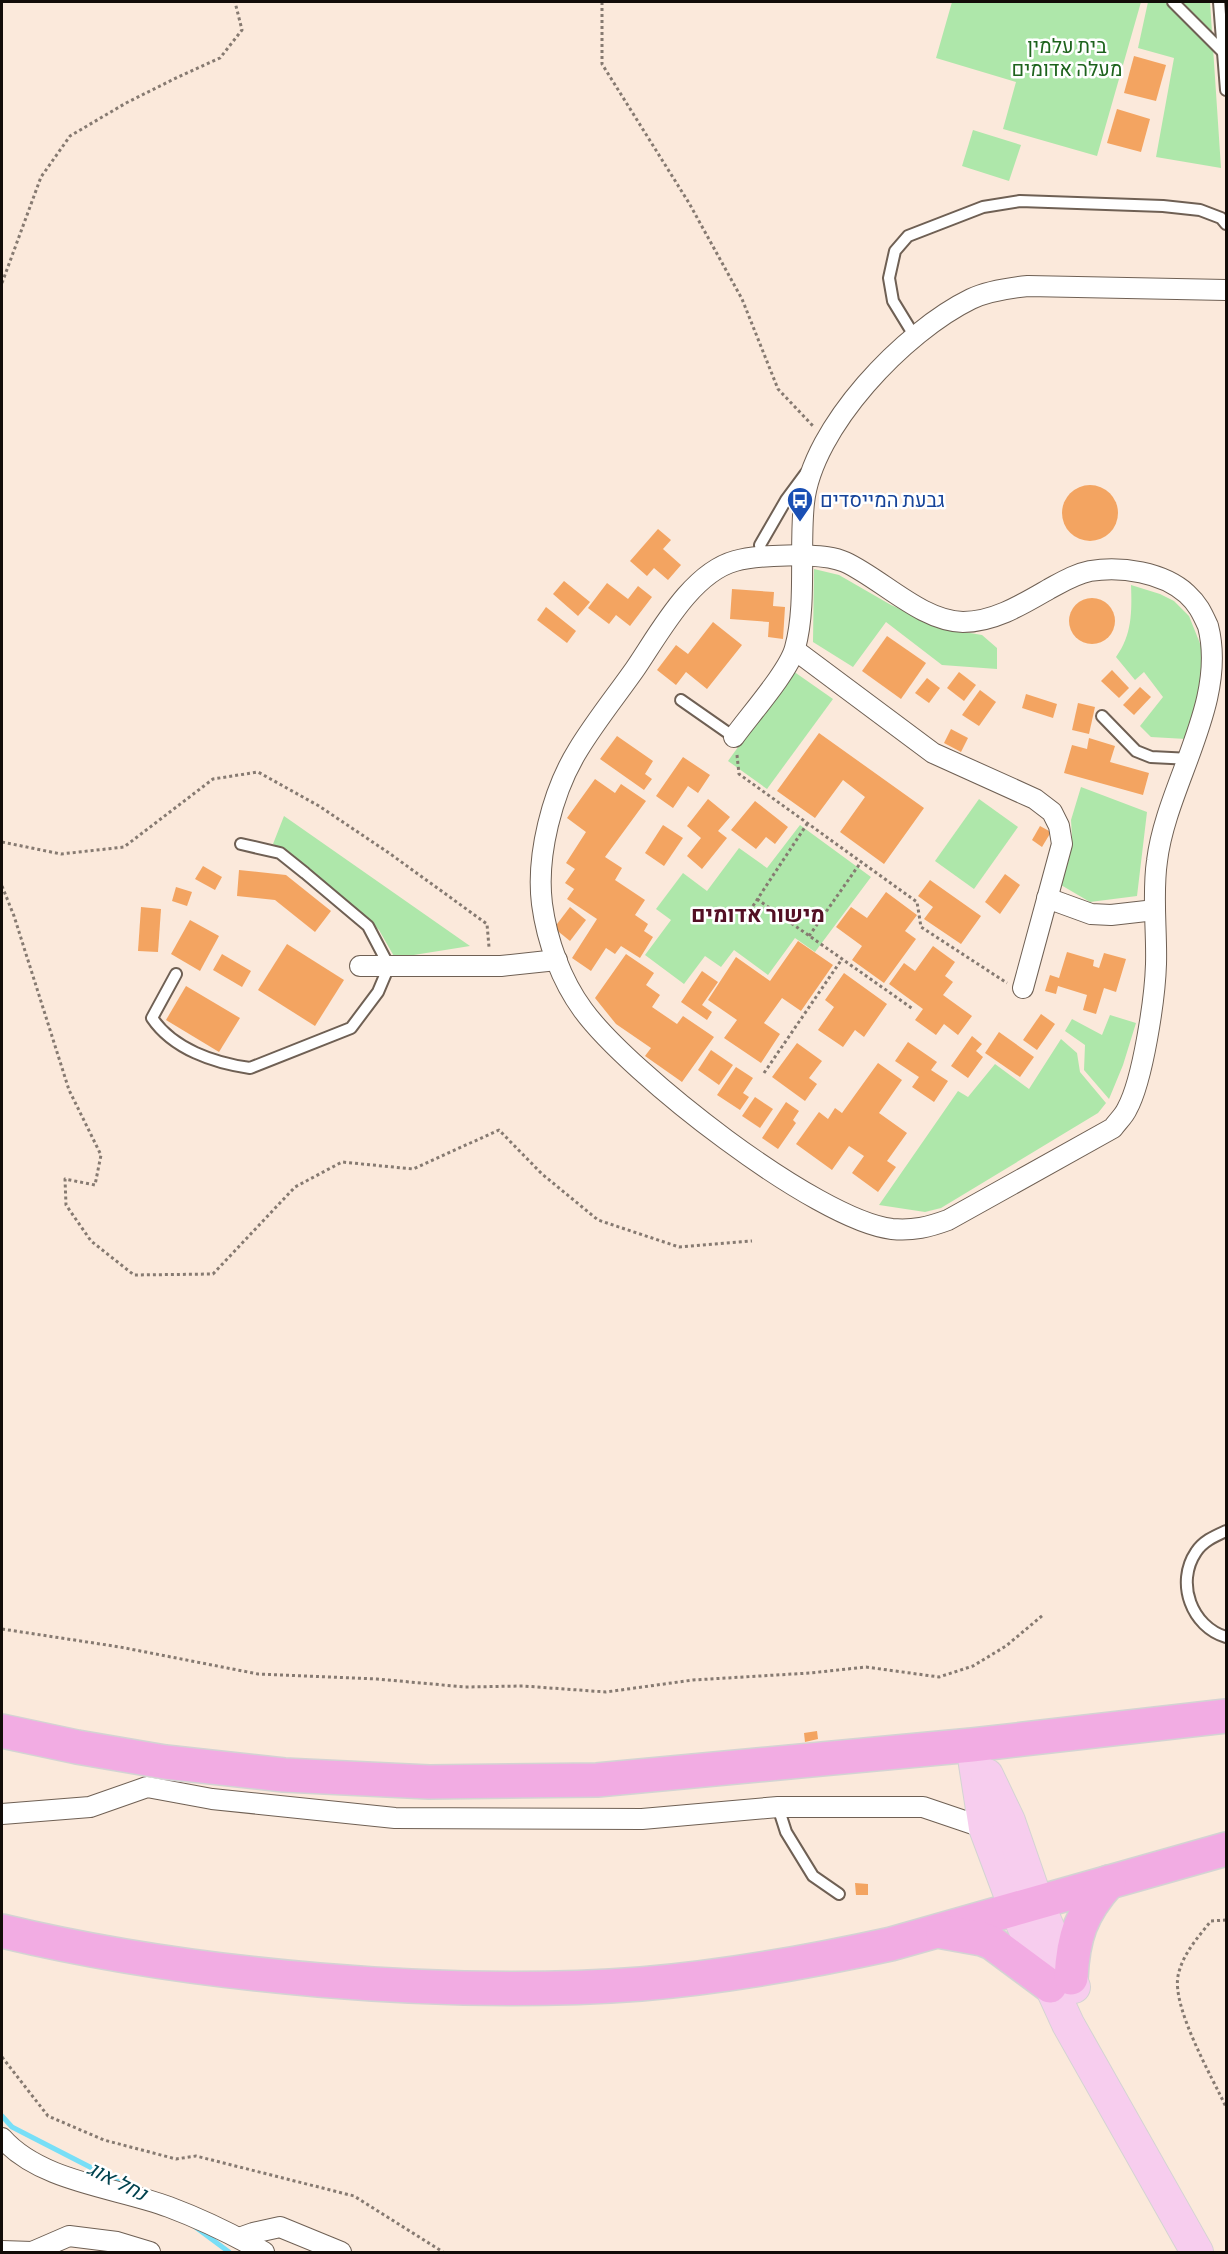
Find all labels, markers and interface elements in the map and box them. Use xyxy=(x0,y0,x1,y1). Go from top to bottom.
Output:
park label: בית עלמין מעלה אדומים xyxy=(1012,32,1122,82)
bus stop icon: גבעת המייסדים xyxy=(785,485,815,523)
place label: גבעת המייסדים xyxy=(820,486,945,513)
district label: מישור אדומים xyxy=(691,899,825,929)
water label: נחל אוג xyxy=(83,2153,153,2208)

